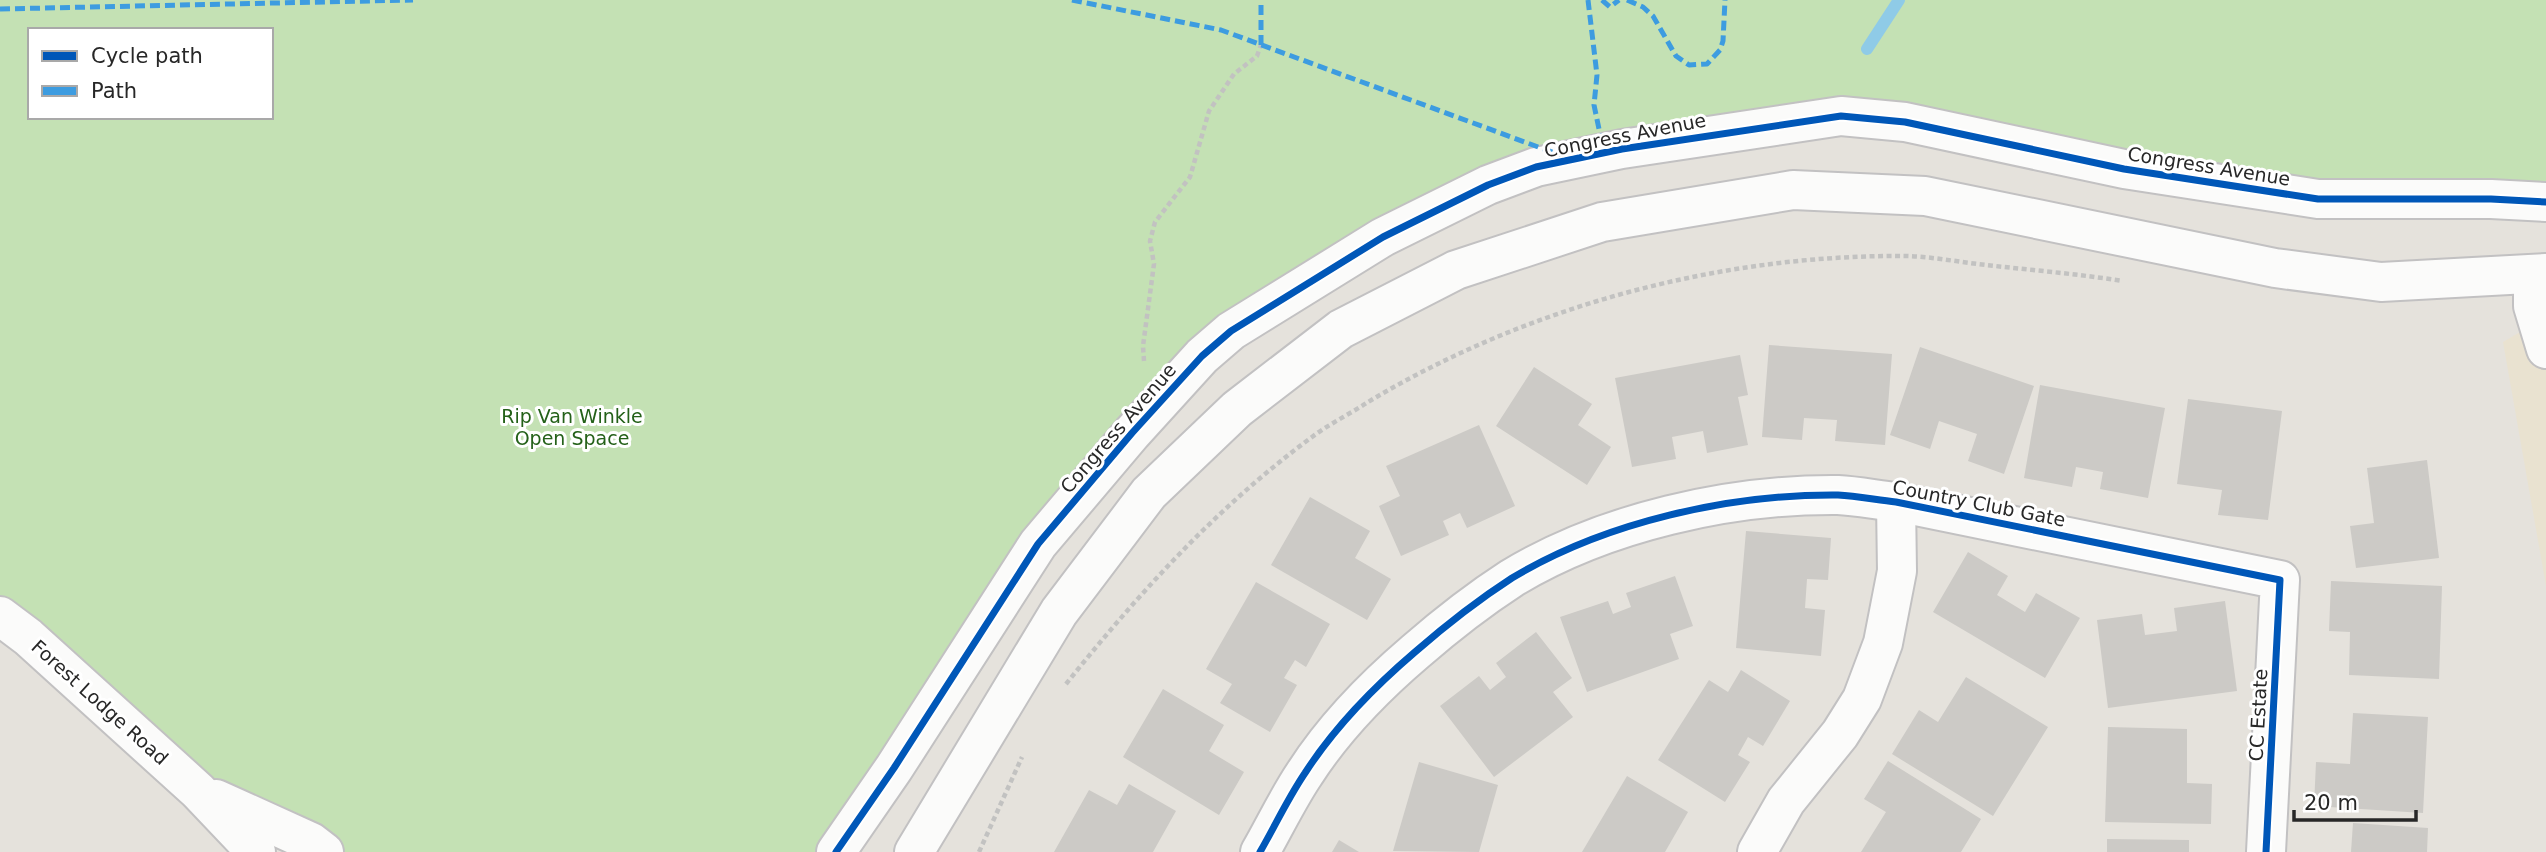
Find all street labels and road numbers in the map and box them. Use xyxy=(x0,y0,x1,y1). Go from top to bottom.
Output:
street label: Congress Avenue xyxy=(1542,109,1708,161)
street label: Congress Avenue xyxy=(2126,142,2292,190)
street label: Congress Avenue xyxy=(1056,359,1180,497)
street label: Country Club Gate xyxy=(1891,475,2067,531)
street label: Forest Lodge Road xyxy=(27,635,173,769)
street label: CC Estate xyxy=(2245,668,2271,762)

